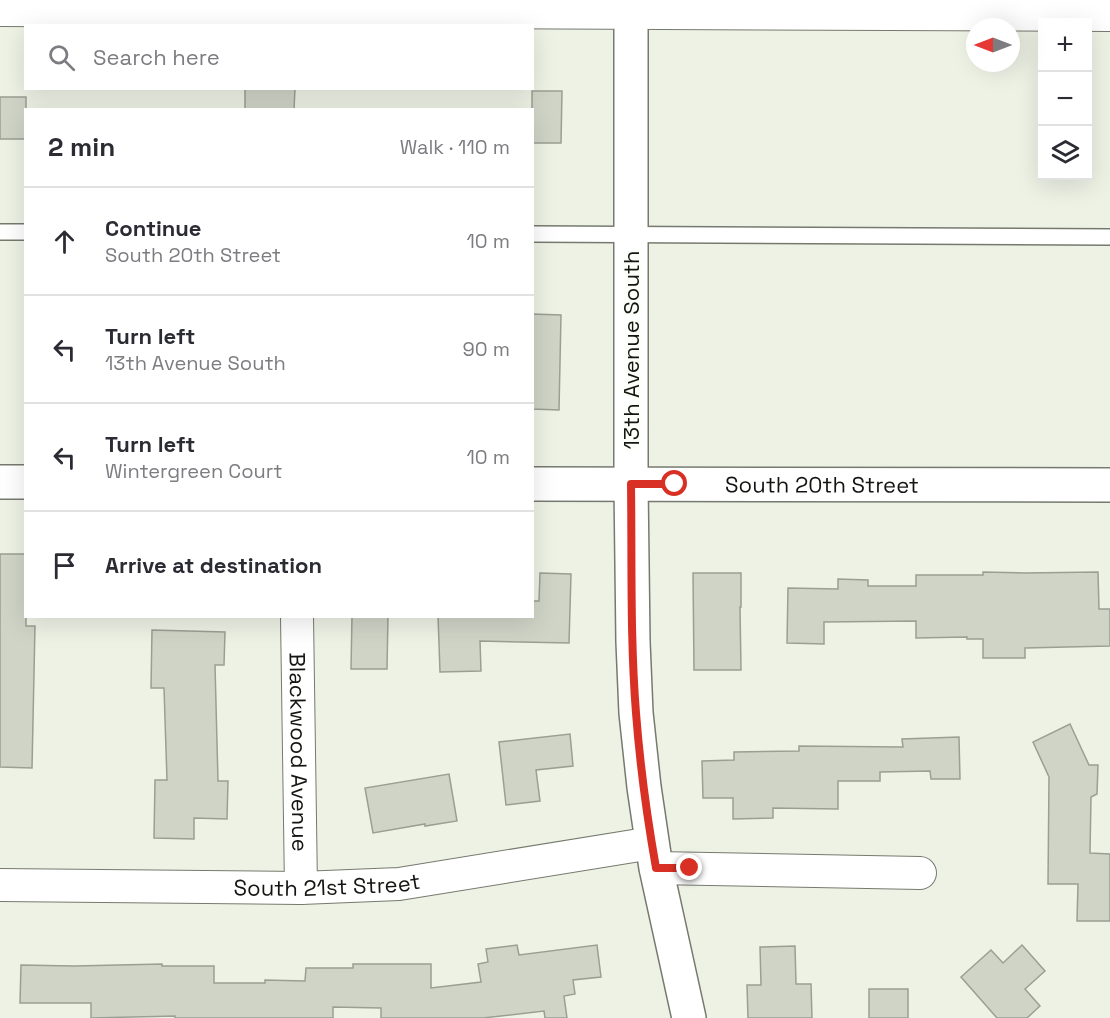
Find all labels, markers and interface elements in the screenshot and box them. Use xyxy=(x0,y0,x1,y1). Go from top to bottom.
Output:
north arrow xyxy=(966,18,1020,72)
map controls xyxy=(1038,18,1092,180)
button: + xyxy=(1038,18,1092,72)
search box xyxy=(24,24,534,90)
icon: search xyxy=(45,41,78,74)
text: Search here xyxy=(93,43,220,71)
button: − xyxy=(1038,72,1092,126)
button: layers xyxy=(1038,126,1092,180)
text: 2 min xyxy=(48,130,115,164)
text: Walk · 110 m xyxy=(400,134,510,160)
text: Continue xyxy=(105,214,201,242)
icon: ahead xyxy=(48,225,81,258)
text: 10 m xyxy=(466,228,510,254)
text: South 20th Street xyxy=(105,242,281,268)
street label: 13th Avenue South xyxy=(617,251,645,449)
text: Turn left xyxy=(105,322,195,350)
icon: left xyxy=(48,333,81,366)
text: 90 m xyxy=(463,336,510,362)
text: 13th Avenue South xyxy=(105,350,286,376)
text: Turn left xyxy=(105,430,195,458)
icon: left xyxy=(48,441,81,474)
text: 10 m xyxy=(466,444,510,470)
text: Wintergreen Court xyxy=(105,458,283,484)
route start xyxy=(661,470,687,496)
street label: South 20th Street xyxy=(725,470,919,499)
icon: arrive xyxy=(48,549,81,582)
text: Arrive at destination xyxy=(105,551,322,579)
street label: Blackwood Avenue xyxy=(284,652,314,852)
route end xyxy=(676,854,702,880)
street label: South 21st Street xyxy=(233,867,422,902)

